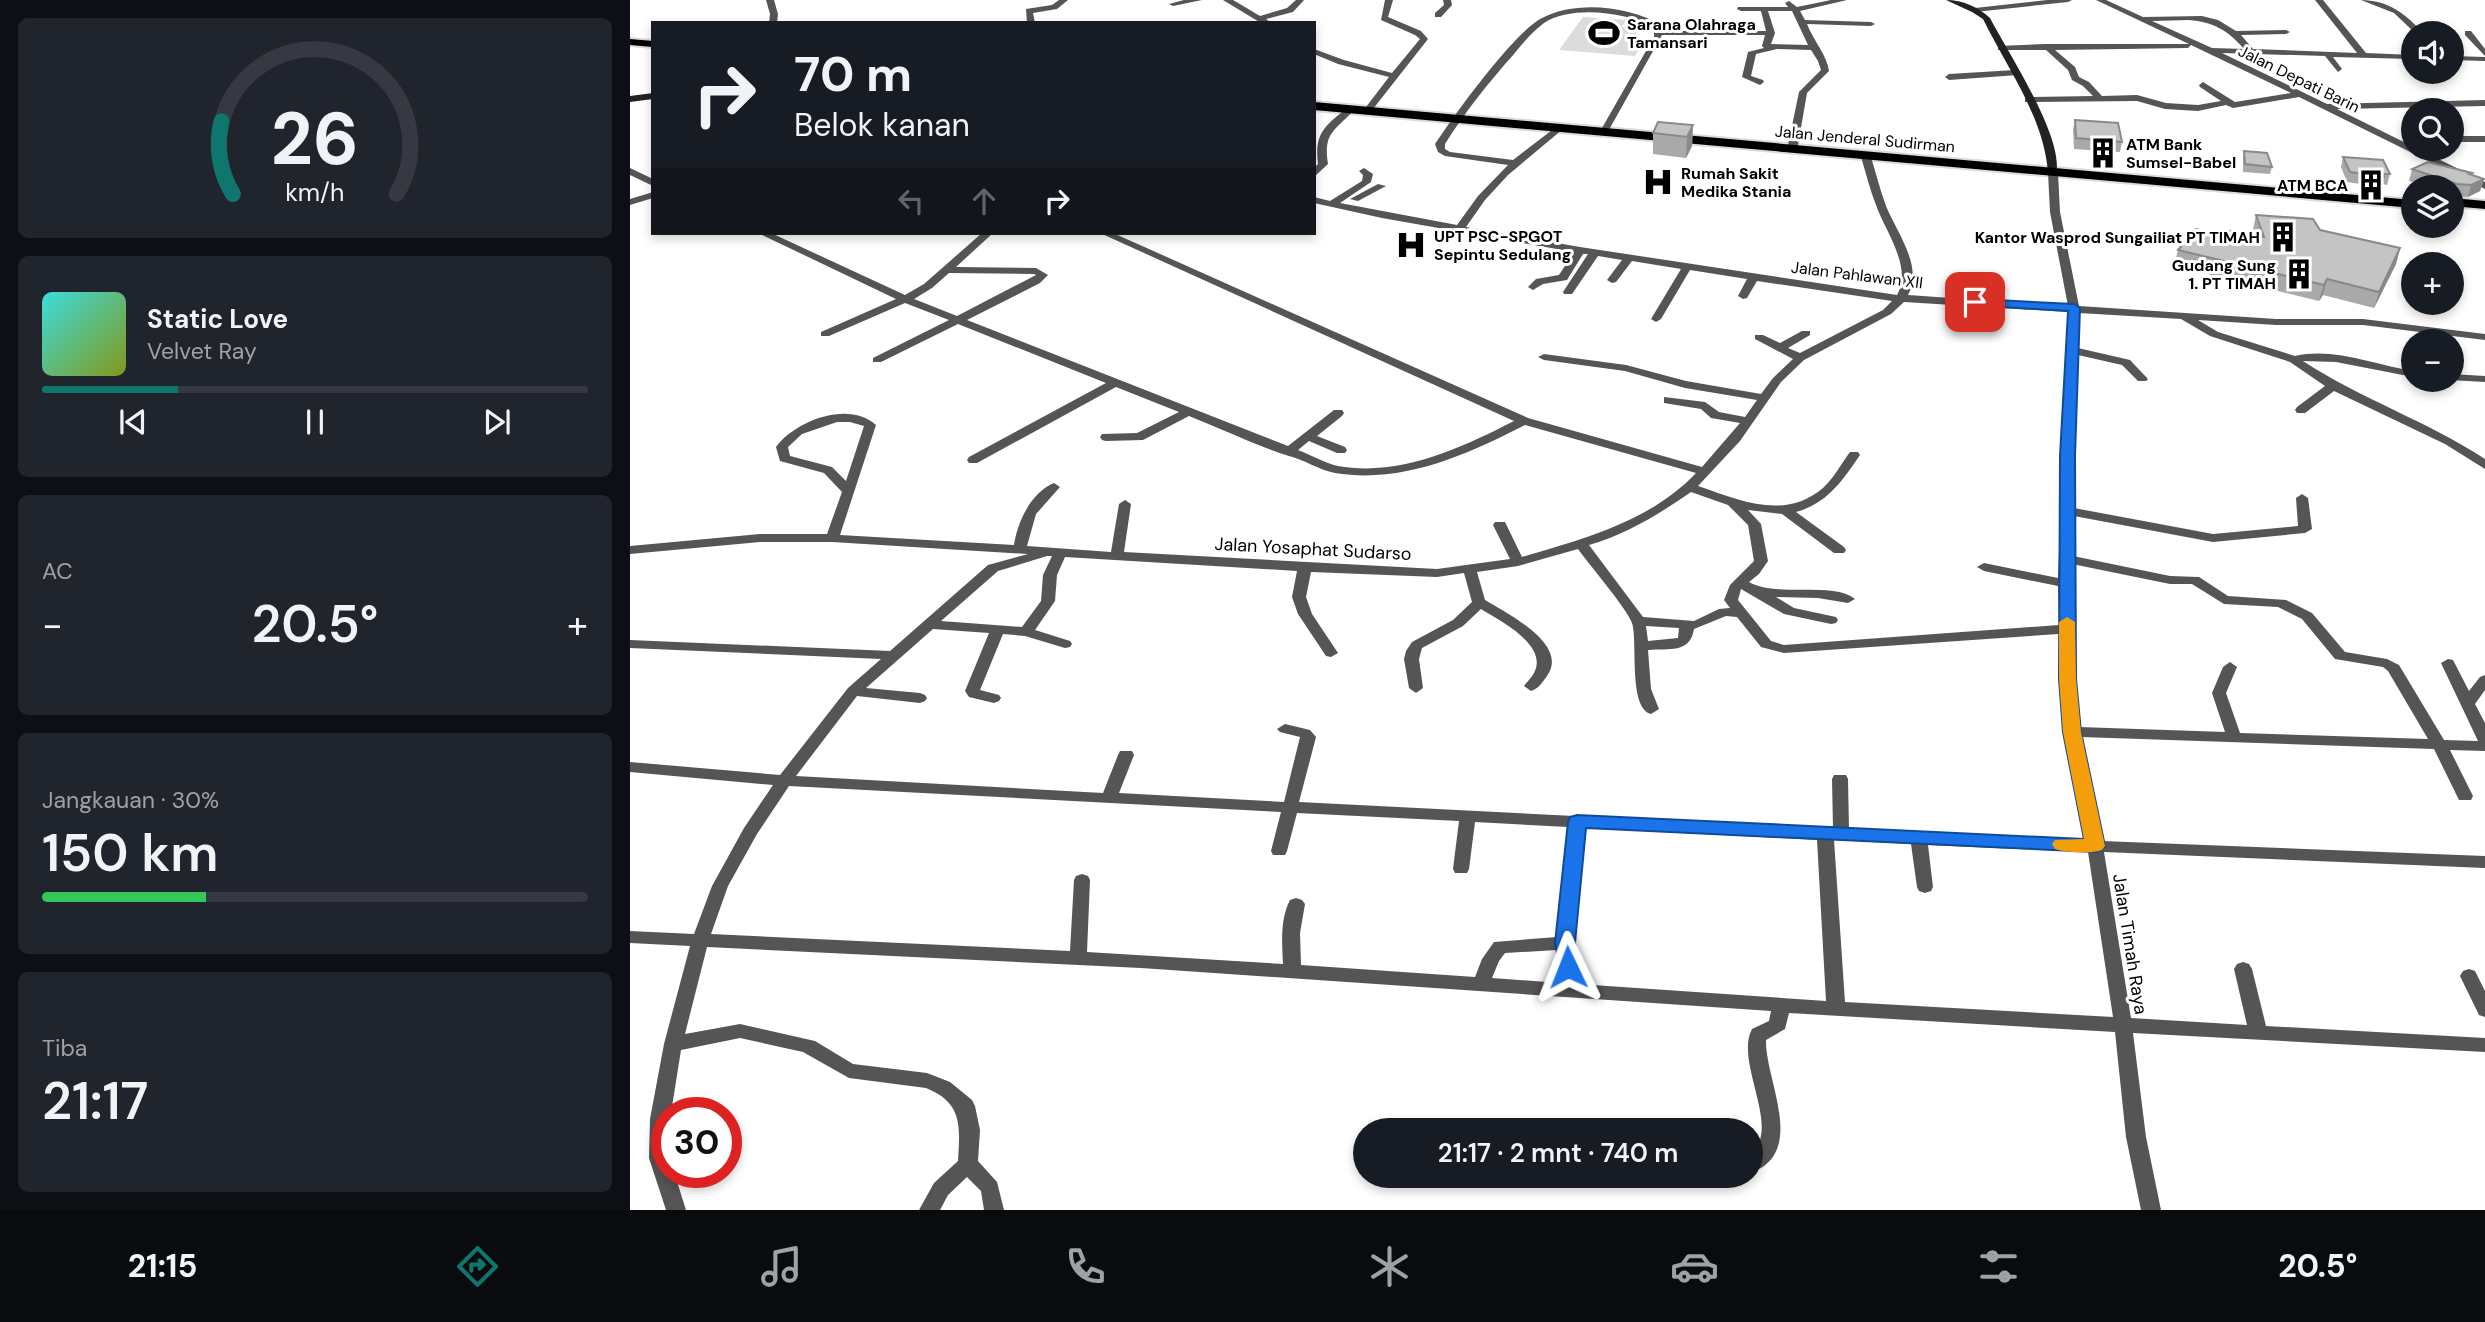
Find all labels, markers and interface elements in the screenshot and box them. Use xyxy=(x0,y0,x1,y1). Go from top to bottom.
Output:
place label: Sarana Olahraga Tamansari xyxy=(1627,14,1756,53)
sports icon: Sarana Olahraga Tamansari xyxy=(1587,16,1621,50)
map controls xyxy=(2401,21,2464,392)
button: sound xyxy=(2401,21,2464,84)
street label: Jalan Depati Barin xyxy=(2235,40,2363,118)
text: 70 m xyxy=(794,42,912,106)
icon: right xyxy=(679,49,770,140)
text: 26 xyxy=(271,93,359,188)
button: search xyxy=(2401,98,2464,161)
text: Belok kanan xyxy=(794,104,970,146)
street label: Jalan Jenderal Sudirman xyxy=(1774,121,1956,157)
place label: ATM Bank Sumsel-Babel xyxy=(2126,134,2236,173)
building icon: ATM Bank Sumsel-Babel xyxy=(2086,136,2120,170)
place label: Rumah Sakit Medika Stania xyxy=(1681,163,1791,202)
hospital icon: Rumah Sakit Medika Stania xyxy=(1641,165,1675,199)
building icon: ATM BCA xyxy=(2354,168,2388,202)
place label: ATM BCA xyxy=(2277,175,2348,196)
button: layers xyxy=(2401,175,2464,238)
text: km/h xyxy=(285,176,345,209)
icon: left xyxy=(892,182,930,220)
icon: ahead xyxy=(965,182,1003,220)
icon: right xyxy=(1038,182,1076,220)
building icon: Kantor Wasprod Sungailiat PT TIMAH xyxy=(2266,220,2300,254)
place label: UPT PSC-SPGOT Sepintu Sedulang xyxy=(1434,226,1571,265)
place label: Kantor Wasprod Sungailiat PT TIMAH xyxy=(1975,227,2260,248)
hospital icon: UPT PSC-SPGOT Sepintu Sedulang xyxy=(1394,228,1428,262)
button: + xyxy=(2401,252,2464,315)
place label: Gudang Sung 1. PT TIMAH xyxy=(2172,255,2276,294)
street label: Jalan Pahlawan XII xyxy=(1790,257,1924,293)
building icon: Gudang Sung 1. PT TIMAH xyxy=(2282,257,2316,291)
pin xyxy=(1945,272,2005,332)
icon: arrive xyxy=(1956,283,1994,321)
text: Static Love xyxy=(147,302,288,336)
button: − xyxy=(2401,329,2464,392)
text: Velvet Ray xyxy=(147,336,257,366)
icon: previous xyxy=(114,403,152,441)
icon: pause xyxy=(296,403,334,441)
icon: next xyxy=(478,403,516,441)
street label: Jalan Yosaphat Sudarso xyxy=(1214,532,1412,566)
text: AC xyxy=(42,556,73,586)
text: 20.5° xyxy=(252,590,378,658)
text: − xyxy=(42,600,63,650)
text: + xyxy=(567,600,588,650)
text: Jangkauan · 30% xyxy=(42,785,219,815)
text: 150 km xyxy=(42,819,218,887)
street label: Jalan Timah Raya xyxy=(2107,872,2153,1016)
position arrow xyxy=(1531,930,1605,1004)
text: Tiba xyxy=(42,1033,87,1063)
text: 21:17 xyxy=(42,1067,149,1135)
speed limit sign: 30 xyxy=(651,1097,742,1188)
text: 21:17 · 2 mnt · 740 m xyxy=(1438,1136,1678,1170)
icon: directions xyxy=(453,1242,502,1291)
icon: music xyxy=(757,1242,806,1291)
icon: phone xyxy=(1061,1242,1110,1291)
icon: climate xyxy=(1365,1242,1414,1291)
icon: car xyxy=(1670,1242,1719,1291)
icon: filters xyxy=(1974,1242,2023,1291)
text: 21:15 xyxy=(128,1245,197,1287)
text: 20.5° xyxy=(2278,1245,2357,1287)

